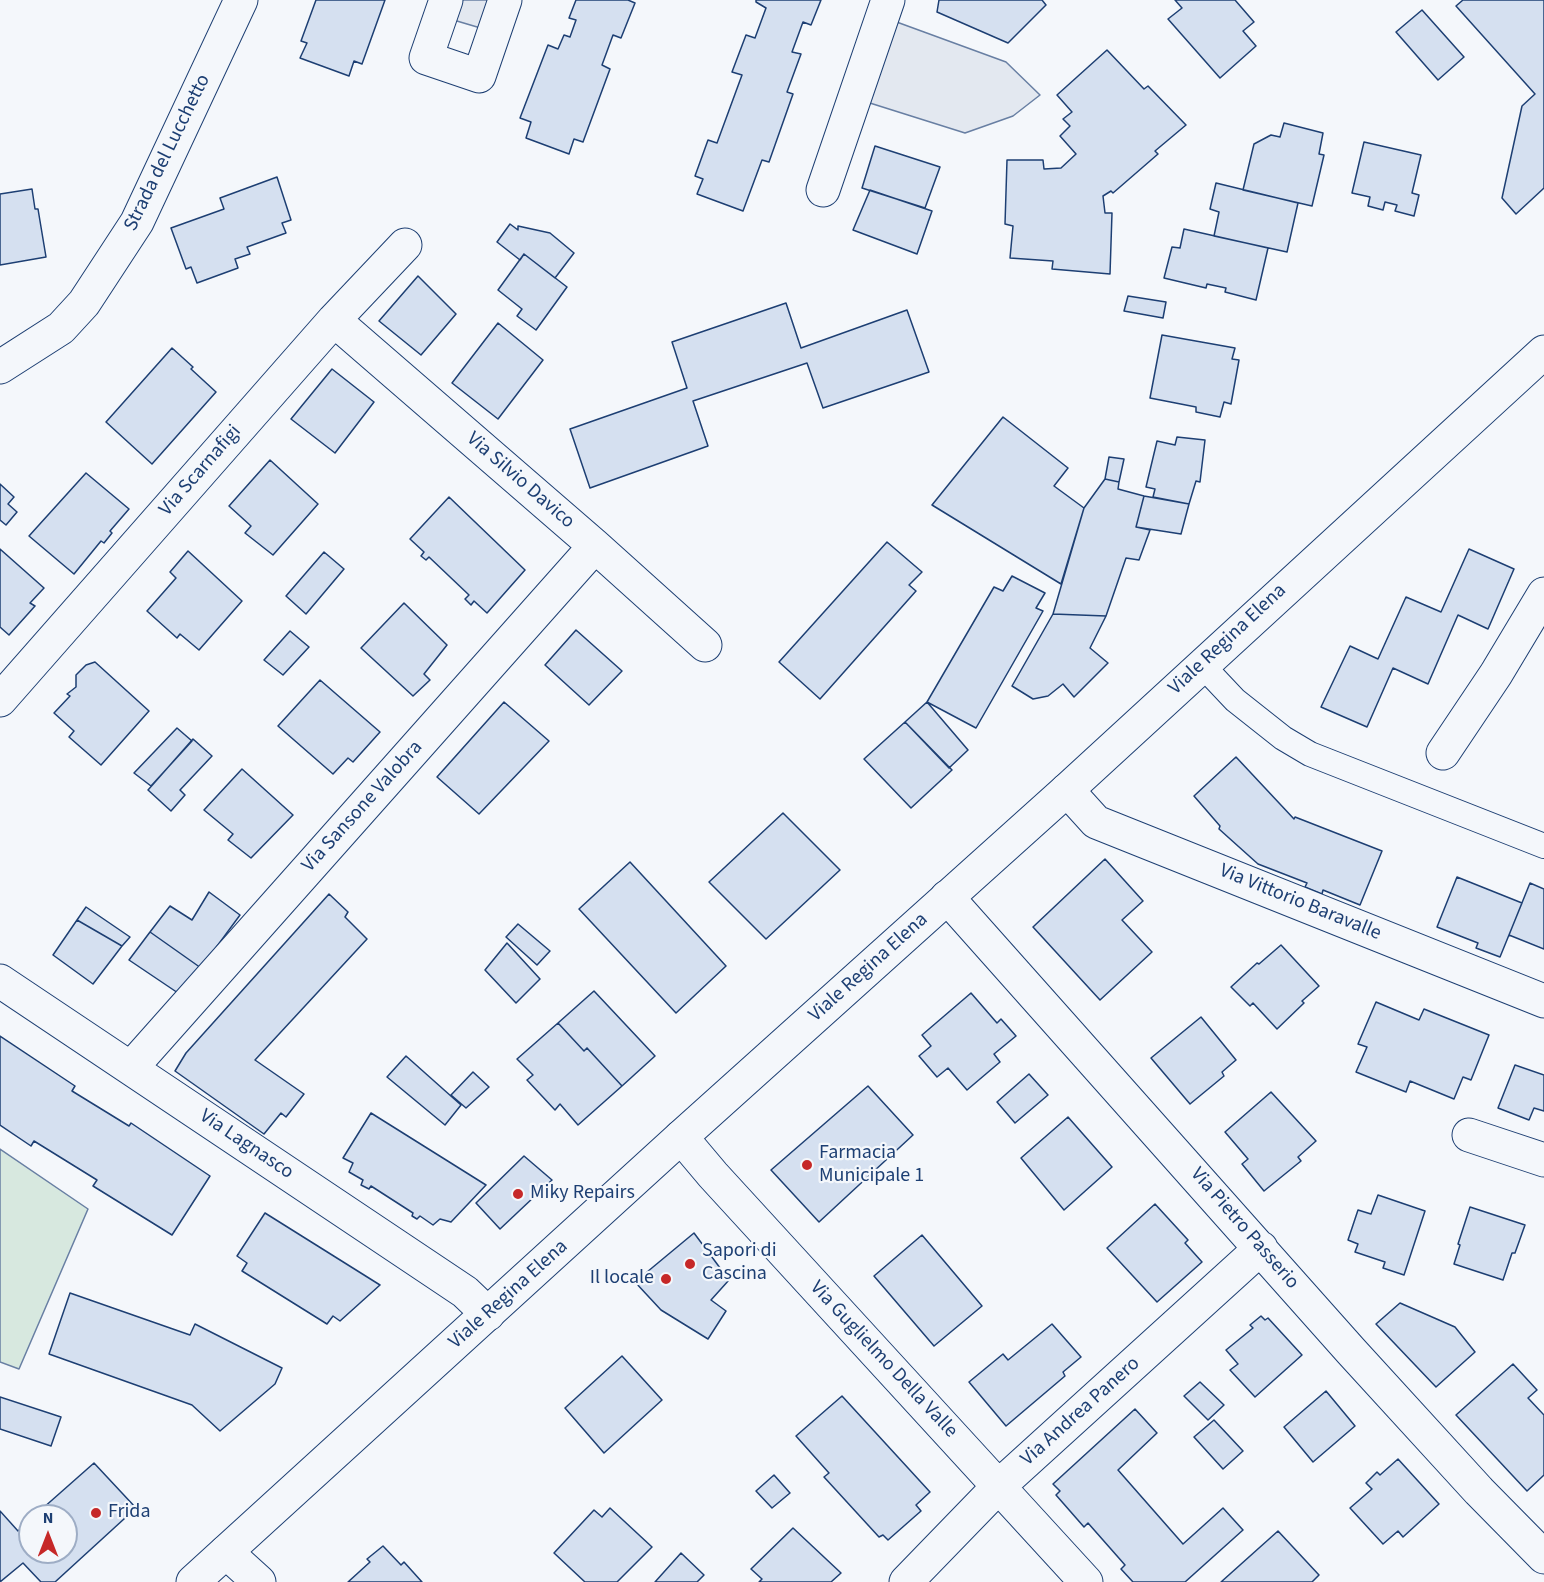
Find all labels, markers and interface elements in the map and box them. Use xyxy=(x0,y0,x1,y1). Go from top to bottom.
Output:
street label: Strada del Lucchetto xyxy=(120,71,216,235)
street label: Via Scarnafigi xyxy=(155,421,247,521)
street label: Via Silvio Davico xyxy=(461,428,579,534)
street label: Viale Regina Elena xyxy=(1164,579,1292,701)
street label: Via Sansone Valobra xyxy=(298,736,428,878)
street label: Via Vittorio Baravalle xyxy=(1216,860,1384,946)
street label: Viale Regina Elena xyxy=(805,908,933,1028)
street label: Via Lagnasco xyxy=(194,1105,298,1185)
place label: Farmacia Municipale 1 xyxy=(819,1142,924,1189)
marker: Farmacia Municipale 1 xyxy=(800,1158,814,1172)
street label: Via Pietro Passerio xyxy=(1185,1163,1303,1295)
place label: Miky Repairs xyxy=(530,1182,635,1206)
marker: Miky Repairs xyxy=(511,1187,525,1201)
street label: Viale Regina Elena xyxy=(445,1235,573,1355)
place label: Sapori di Cascina xyxy=(702,1240,777,1287)
marker: Sapori di Cascina xyxy=(683,1257,697,1271)
place label: Il locale xyxy=(590,1267,654,1291)
marker: Il locale xyxy=(659,1272,673,1286)
street label: Via Guglielmo Della Valle xyxy=(804,1277,962,1443)
street label: Via Andrea Panero xyxy=(1017,1352,1145,1472)
place label: Frida xyxy=(108,1501,151,1525)
north arrow xyxy=(18,1504,78,1564)
marker: Frida xyxy=(89,1506,103,1520)
text: N xyxy=(43,1507,53,1529)

